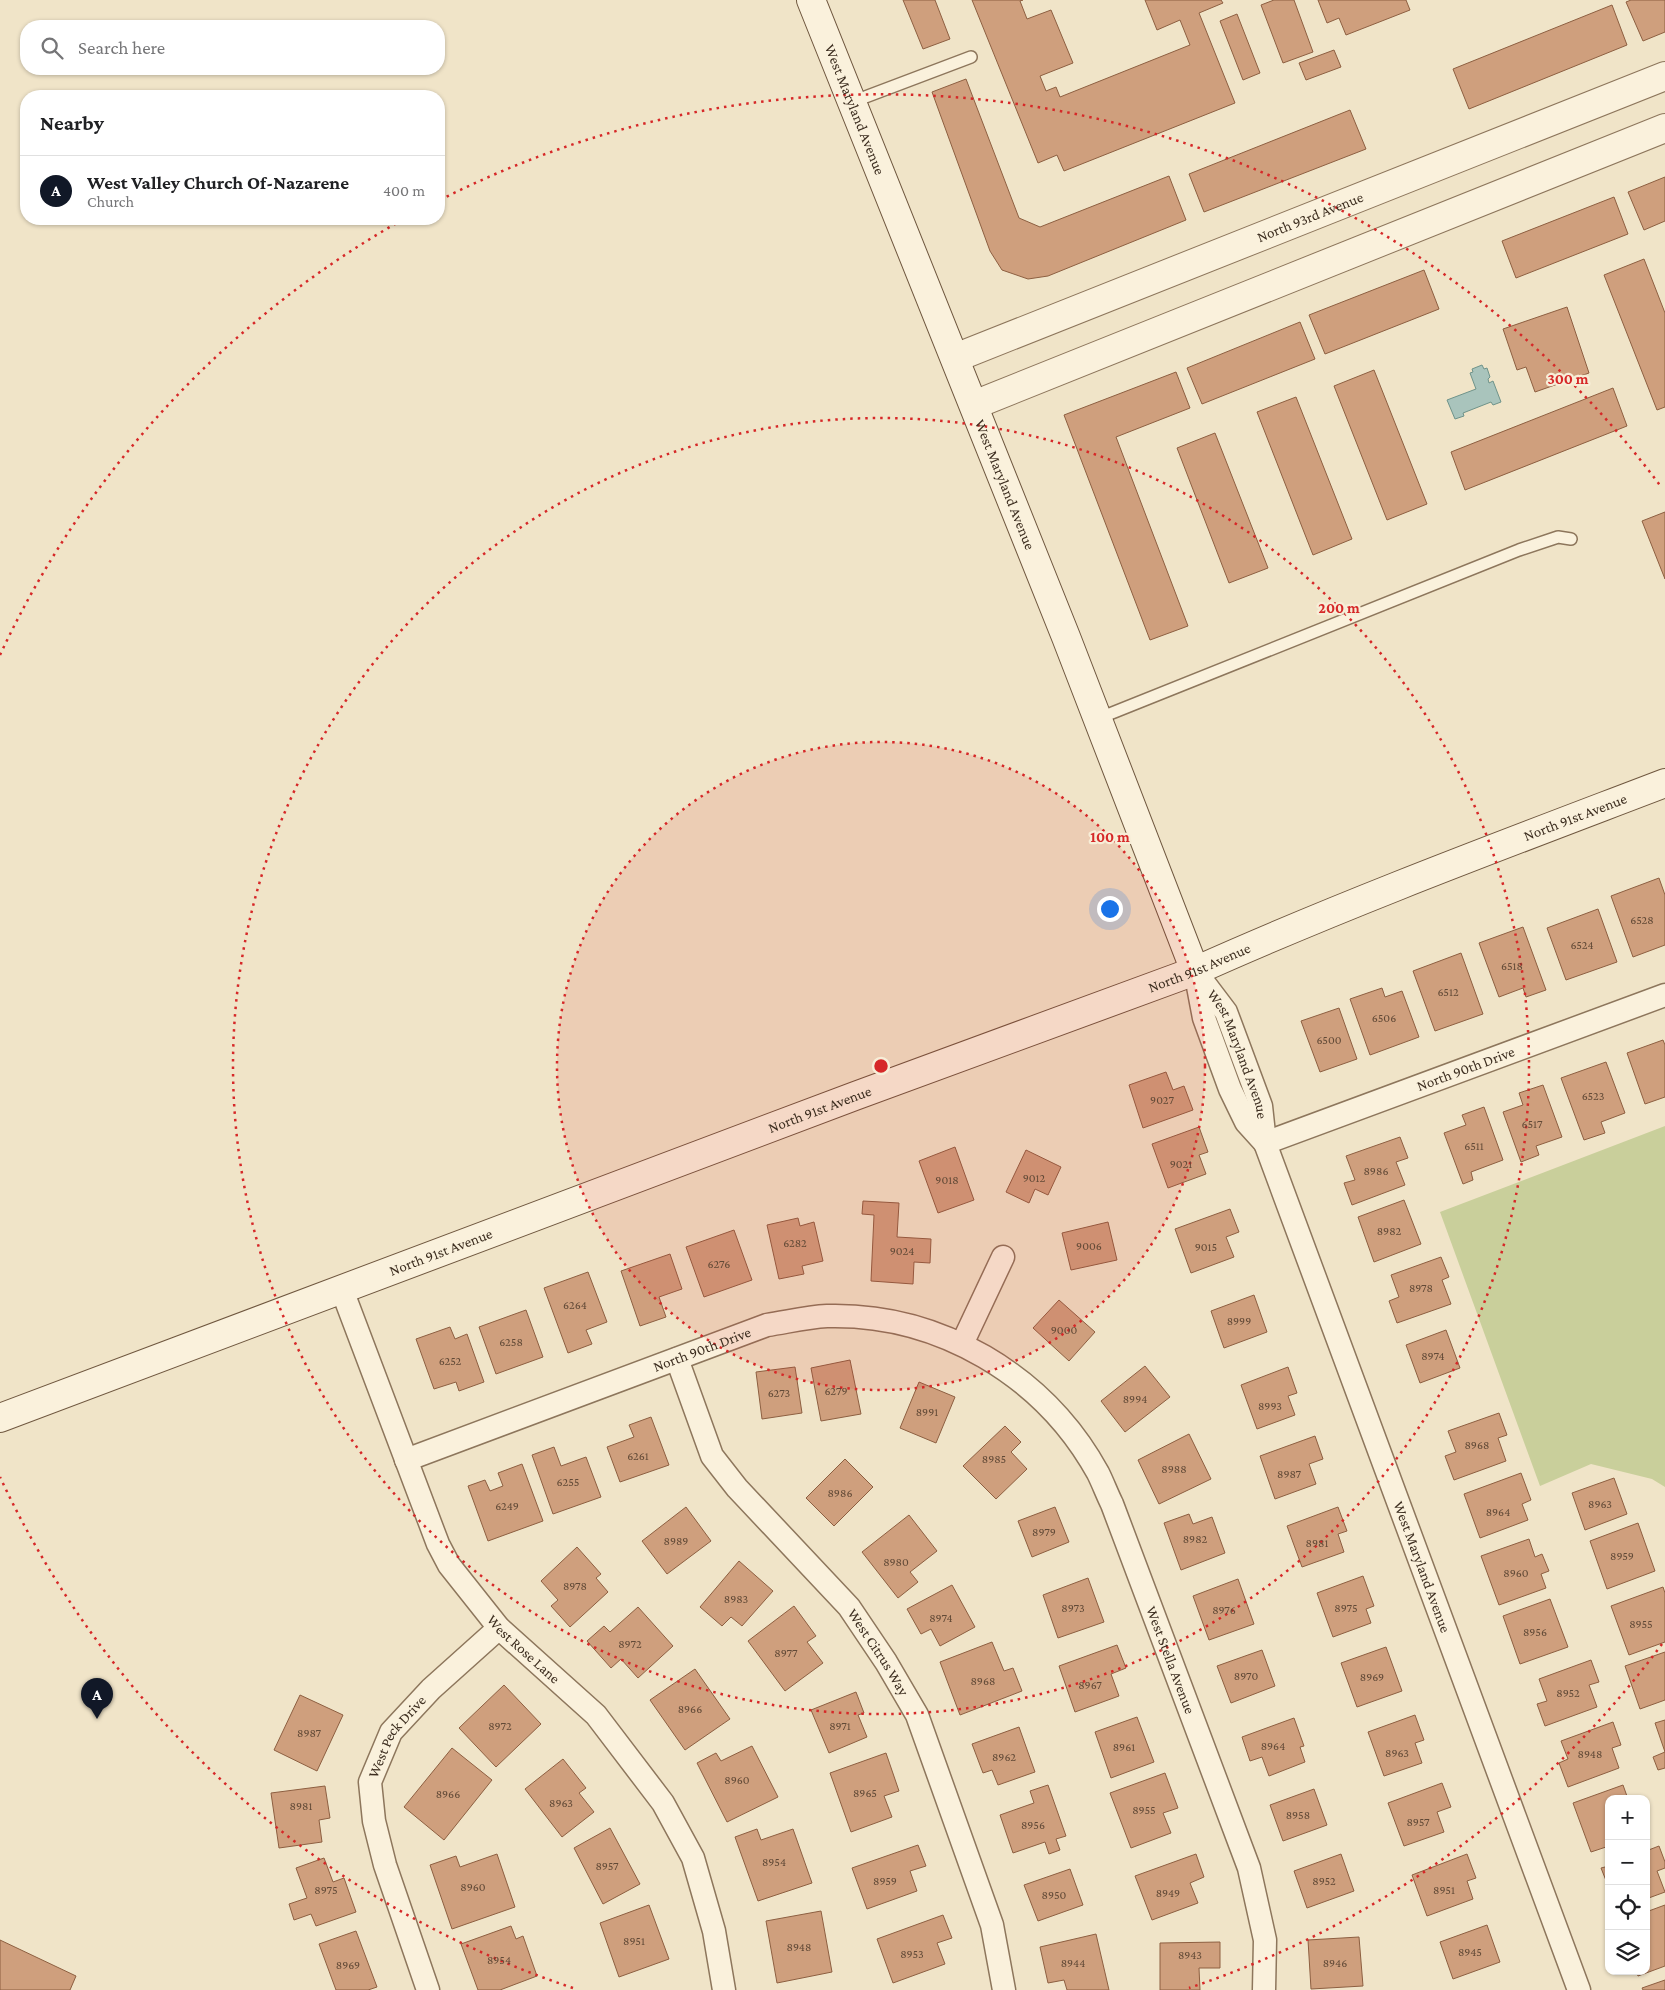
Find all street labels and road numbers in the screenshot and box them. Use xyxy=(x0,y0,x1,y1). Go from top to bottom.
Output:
street label: West Maryland Avenue xyxy=(822,42,888,177)
street label: North 93rd Avenue xyxy=(1255,189,1366,245)
street label: West Maryland Avenue xyxy=(972,417,1038,552)
street label: North 91st Avenue xyxy=(1521,790,1629,844)
street label: North 91st Avenue xyxy=(1146,940,1253,996)
street label: West Maryland Avenue xyxy=(1204,987,1270,1120)
street label: North 90th Drive xyxy=(1415,1043,1517,1094)
street label: North 91st Avenue xyxy=(766,1083,874,1136)
street label: North 91st Avenue xyxy=(387,1225,495,1279)
street label: North 90th Drive xyxy=(651,1324,753,1375)
street label: West Maryland Avenue xyxy=(1390,1499,1454,1635)
street label: West Stella Avenue xyxy=(1143,1604,1198,1716)
street label: West Citrus Way xyxy=(844,1606,912,1699)
street label: West Rose Lane xyxy=(484,1612,563,1687)
street label: West Peck Drive xyxy=(365,1692,429,1780)

